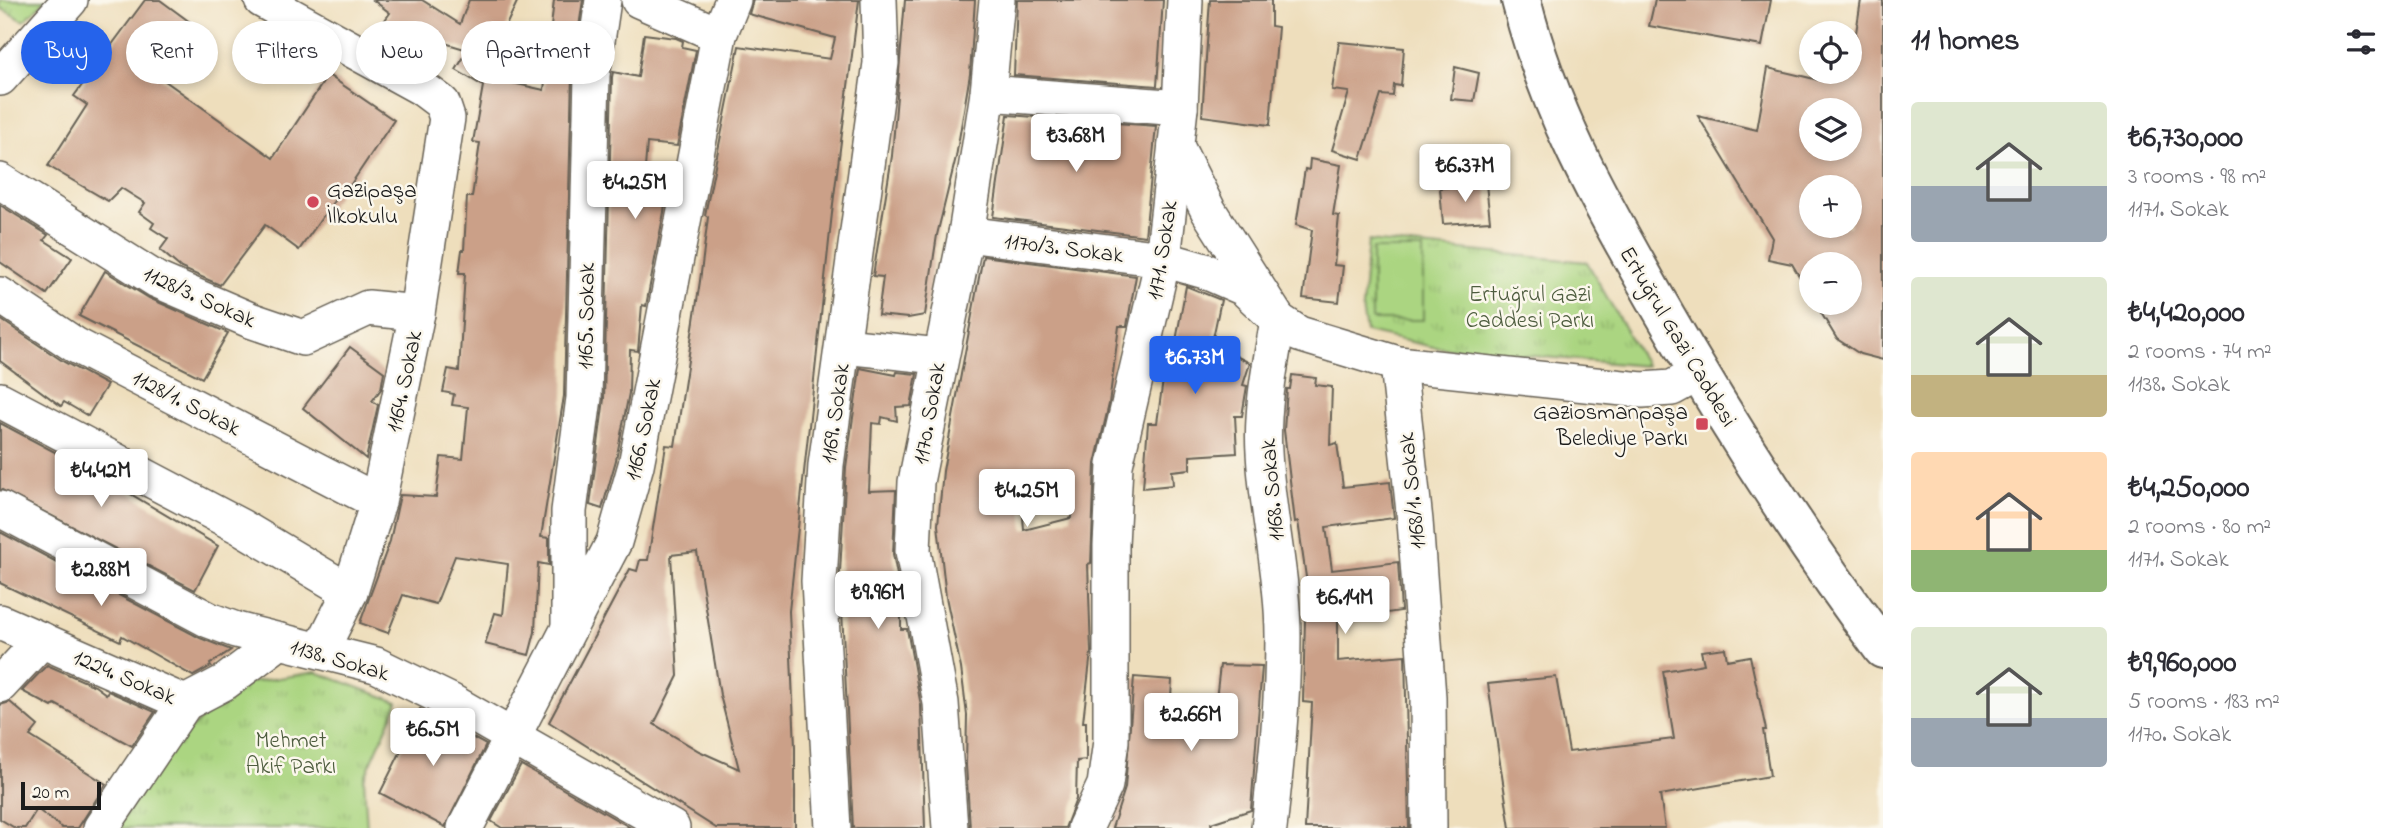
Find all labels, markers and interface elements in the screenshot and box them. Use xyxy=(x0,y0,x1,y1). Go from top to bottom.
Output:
text: 11 homes xyxy=(1911,20,2019,64)
chip: Buy xyxy=(21,21,112,84)
chip: Rent xyxy=(126,21,218,84)
chip: Filters xyxy=(232,21,342,84)
chip: New xyxy=(356,21,447,84)
chip: Apartment xyxy=(461,21,615,84)
map controls xyxy=(1799,21,1862,315)
button: locate xyxy=(1799,21,1862,84)
icon: filters xyxy=(2342,23,2380,61)
button: layers xyxy=(1799,98,1862,161)
pin: ₺3.68M xyxy=(1019,114,1133,174)
text: ₺6,730,000 xyxy=(2128,117,2243,161)
text: ₺3.68M xyxy=(1047,120,1105,153)
icon: home xyxy=(1967,130,2051,214)
pin: ₺6.37M xyxy=(1408,144,1522,204)
text: ₺6.37M xyxy=(1435,150,1495,183)
text: 3 rooms · 98 m² xyxy=(2128,161,2266,194)
pin: ₺4.25M xyxy=(578,162,692,221)
text: ₺4.25M xyxy=(603,167,667,200)
place label: Gazipaşa İlkokulu xyxy=(327,175,417,234)
button: + xyxy=(1799,175,1862,238)
marker: Gazipaşa İlkokulu xyxy=(305,194,321,210)
text: 1171. Sokak xyxy=(2128,194,2228,227)
street label: 1171. Sokak xyxy=(1139,197,1188,303)
street label: 1170/3. Sokak xyxy=(1002,226,1126,273)
street label: Ertuğrul Gazi Caddesi xyxy=(1609,241,1744,434)
button: − xyxy=(1799,252,1862,315)
street label: 1128/3. Sokak xyxy=(137,259,262,338)
street label: 1165. Sokak xyxy=(570,261,605,370)
park label: Ertuğrul Gazi Caddesi Parkı xyxy=(1466,279,1594,338)
text: ₺4,420,000 xyxy=(2128,292,2245,336)
icon: home xyxy=(1967,305,2051,389)
street label: 1164. Sokak xyxy=(379,327,433,435)
pin: ₺6.73M xyxy=(1138,336,1252,396)
text: 2 rooms · 74 m² xyxy=(2128,336,2272,369)
text: ₺6.73M xyxy=(1165,342,1225,375)
street label: 1170. Sokak xyxy=(905,359,956,467)
street label: 1169. Sokak xyxy=(813,360,860,466)
street label: 1128/1. Sokak xyxy=(126,363,247,446)
text: 1138. Sokak xyxy=(2128,369,2230,402)
street label: 1166. Sokak xyxy=(618,374,672,484)
place label: Gaziosmanpaşa Belediye Parkı xyxy=(1533,397,1688,458)
marker: Gaziosmanpaşa Belediye Parkı xyxy=(1694,416,1710,432)
street label: 1168/1. Sokak xyxy=(1391,430,1436,551)
street label: 1168. Sokak xyxy=(1253,436,1294,542)
pin: ₺4.42M xyxy=(44,449,158,509)
text: ₺4.42M xyxy=(71,455,131,488)
text: ₺4,250,000 xyxy=(2128,467,2250,511)
pin: ₺4.25M xyxy=(970,470,1084,529)
text: ₺4.25M xyxy=(995,475,1059,508)
icon: home xyxy=(1967,480,2051,564)
text: 2 rooms · 80 m² xyxy=(2128,511,2271,544)
text: 1171. Sokak xyxy=(2128,544,2228,577)
pin: ₺2.88M xyxy=(44,548,158,608)
text: ₺2.88M xyxy=(72,554,130,587)
pin: ₺9.96M xyxy=(821,572,935,631)
pin: ₺6.14M xyxy=(1288,576,1402,636)
text: ₺9.96M xyxy=(851,577,905,610)
text: ₺6.14M xyxy=(1316,582,1374,615)
street label: 1138. Sokak xyxy=(286,632,394,692)
street label: 1224. Sokak xyxy=(68,642,181,715)
text: ₺9,960,000 xyxy=(2128,642,2236,686)
icon: home xyxy=(1967,655,2051,739)
text: 5 rooms · 183 m² xyxy=(2128,686,2280,719)
pin: ₺2.66M xyxy=(1134,694,1248,753)
text: ₺2.66M xyxy=(1160,699,1222,732)
pin: ₺6.5M xyxy=(384,708,482,768)
text: ₺6.5M xyxy=(406,714,460,747)
text: 1170. Sokak xyxy=(2128,719,2231,752)
park label: Mehmet Akif Parkı xyxy=(246,725,336,784)
scale bar xyxy=(21,779,102,811)
text: 20 m xyxy=(32,780,69,807)

